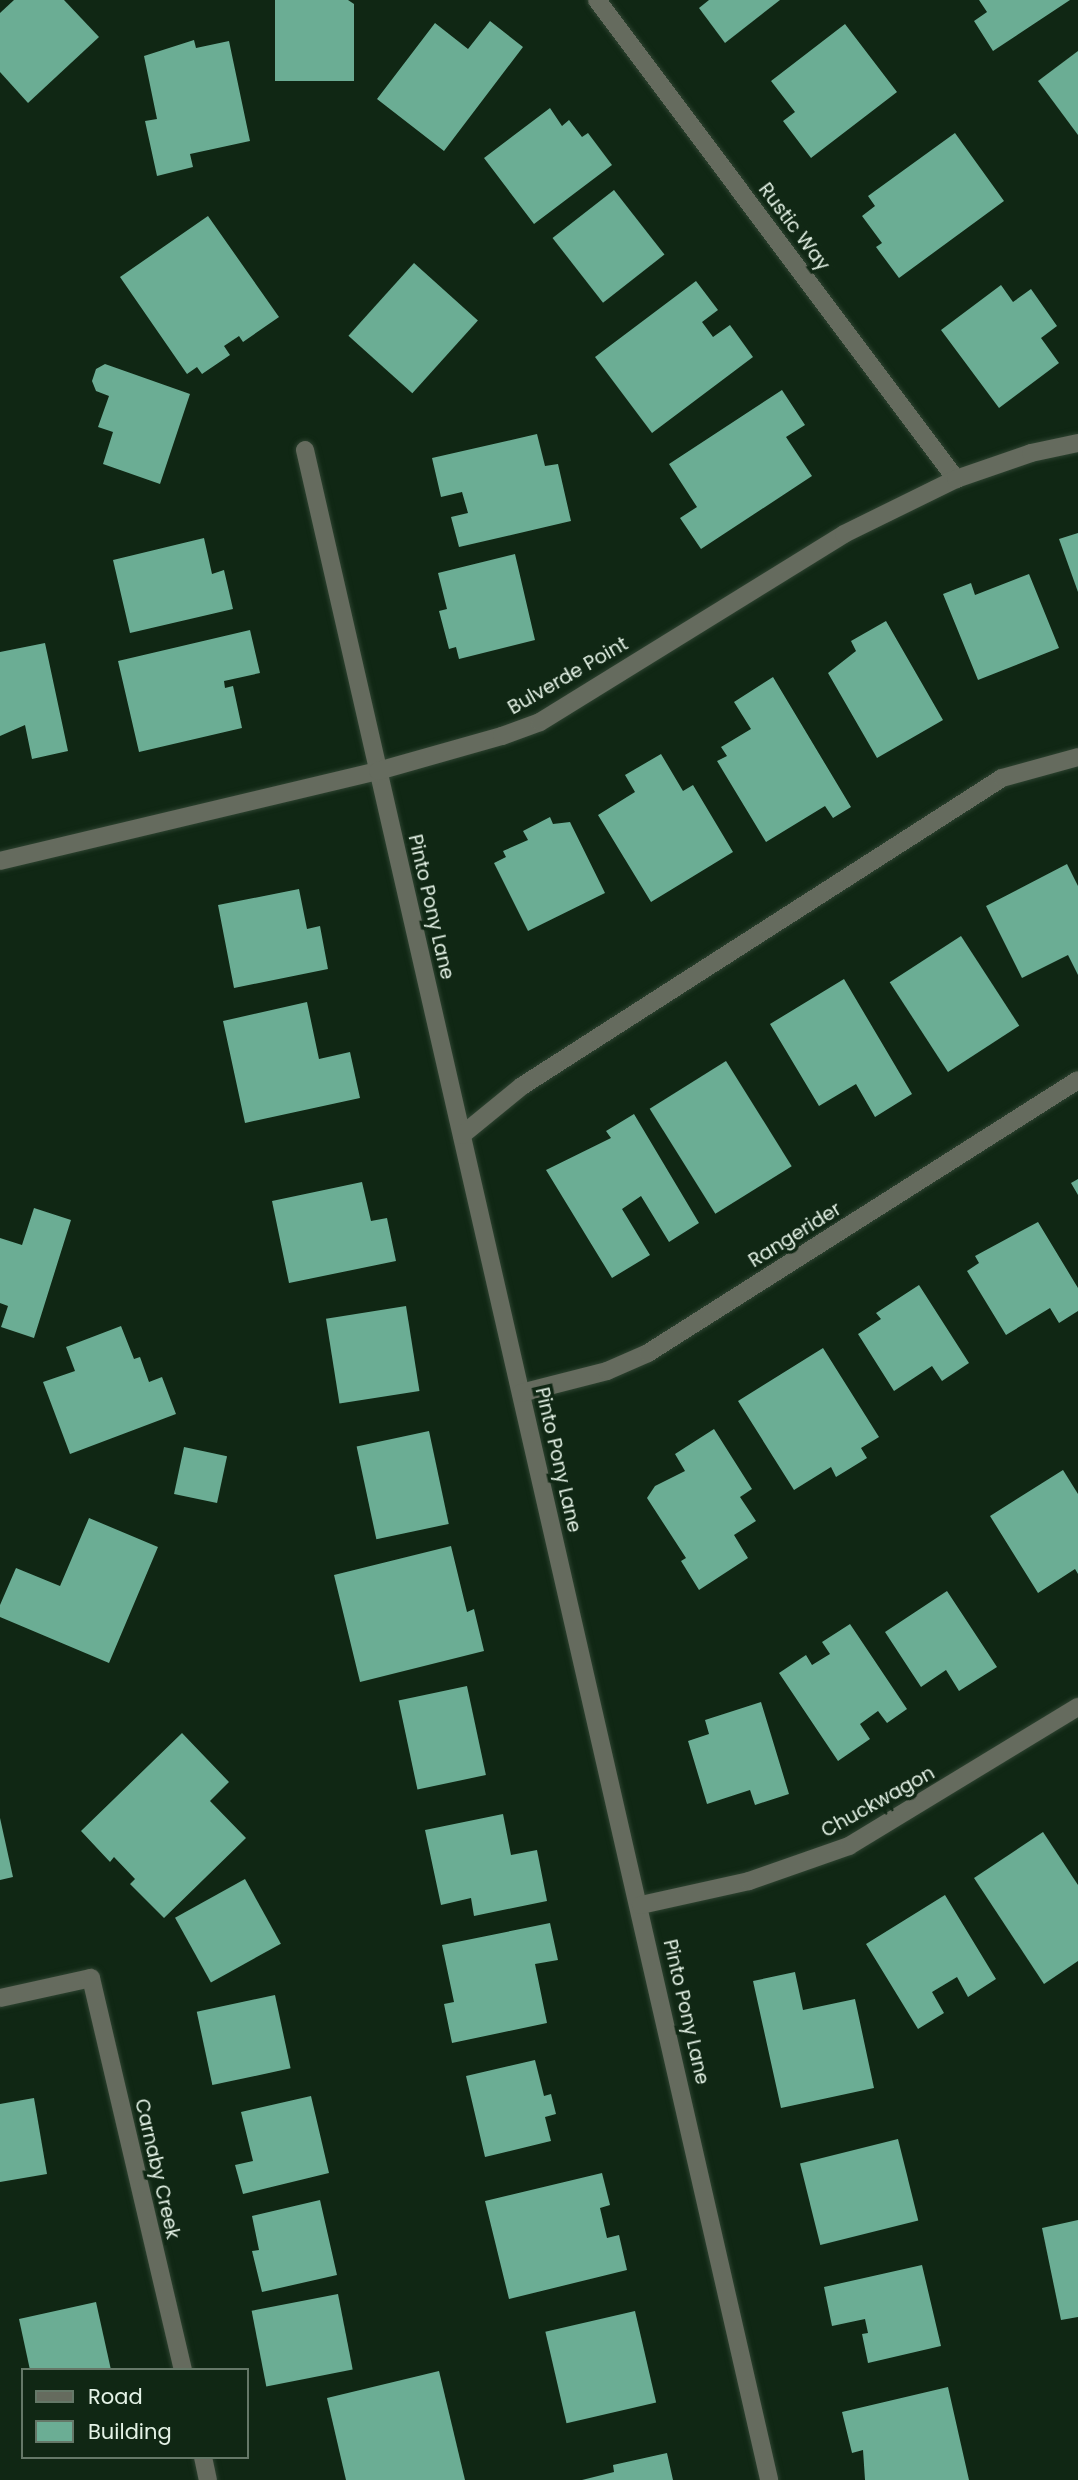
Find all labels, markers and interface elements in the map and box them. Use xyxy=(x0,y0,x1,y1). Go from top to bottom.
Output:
street label: Rustic Way xyxy=(754,179,834,275)
street label: Bulverde Point xyxy=(504,632,632,720)
street label: Pinto Pony Lane xyxy=(403,832,459,982)
street label: Rangerider xyxy=(745,1198,845,1272)
street label: Pinto Pony Lane xyxy=(530,1385,586,1535)
street label: Chuckwagon xyxy=(817,1762,939,1842)
street label: Pinto Pony Lane xyxy=(658,1937,714,2087)
street label: Carnaby Creek xyxy=(130,2097,184,2241)
legend xyxy=(21,2368,248,2459)
text: Road xyxy=(88,2382,143,2411)
text: Building xyxy=(88,2417,172,2446)

